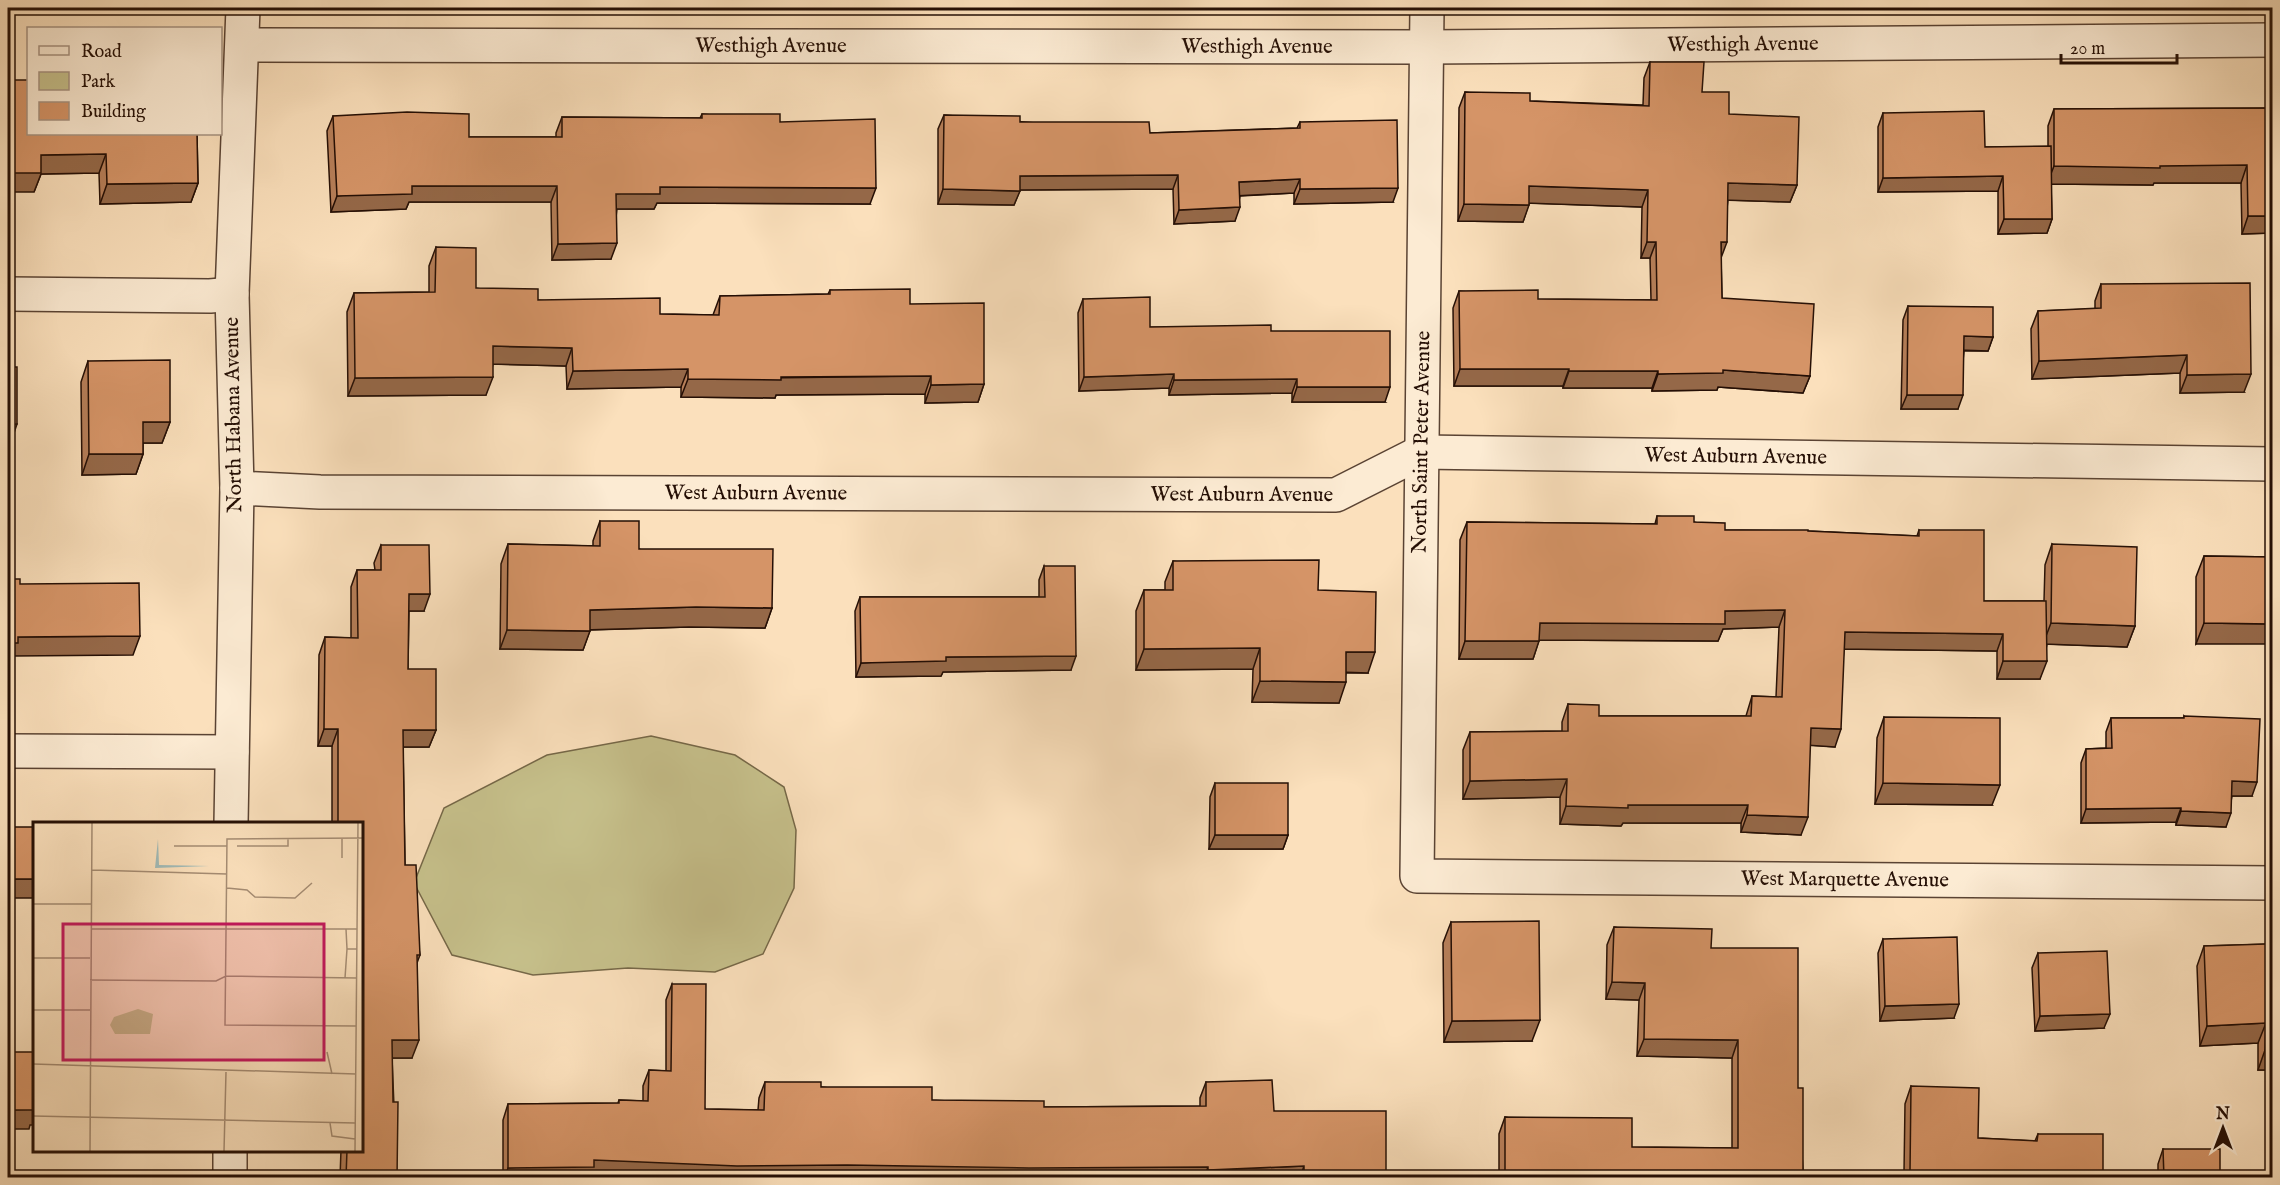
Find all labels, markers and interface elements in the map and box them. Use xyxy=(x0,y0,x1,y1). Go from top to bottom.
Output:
legend xyxy=(27,27,222,135)
scale bar xyxy=(2061,27,2176,65)
street label: Westhigh Avenue xyxy=(1667,30,1819,59)
street label: Westhigh Avenue xyxy=(695,32,847,60)
street label: Westhigh Avenue xyxy=(1181,33,1333,60)
text: 20 m xyxy=(2070,38,2105,61)
text: Road xyxy=(81,41,122,64)
text: Park xyxy=(81,71,116,94)
text: Building xyxy=(81,101,146,124)
street label: North Habana Avenue xyxy=(219,316,249,513)
street label: North Saint Peter Avenue xyxy=(1407,330,1437,554)
street label: West Auburn Avenue xyxy=(1644,442,1827,471)
street label: West Auburn Avenue xyxy=(665,480,848,507)
street label: West Auburn Avenue xyxy=(1151,481,1334,508)
inset map xyxy=(33,822,363,1152)
street label: West Marquette Avenue xyxy=(1741,865,1949,894)
north arrow xyxy=(2193,1098,2253,1158)
text: N xyxy=(2215,1105,2230,1125)

